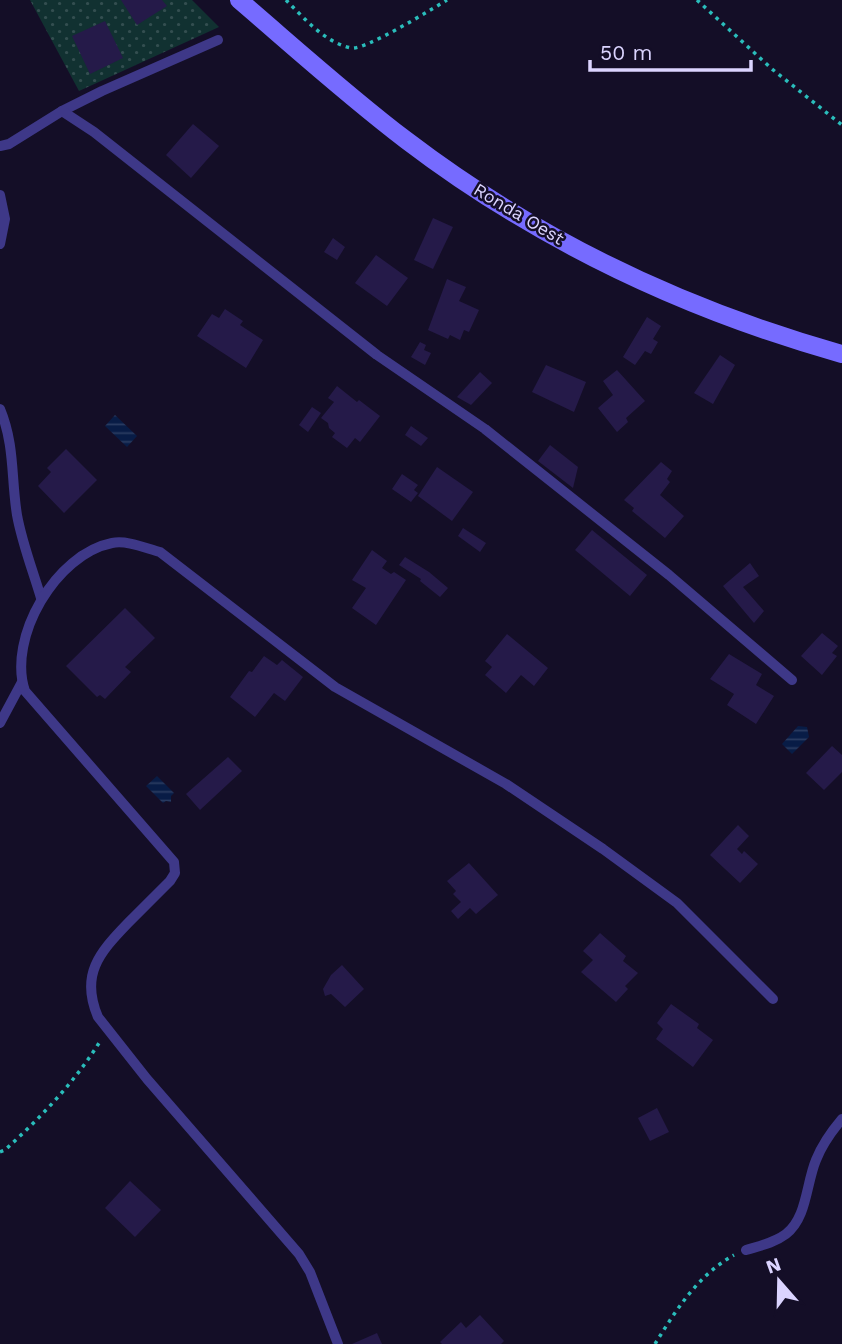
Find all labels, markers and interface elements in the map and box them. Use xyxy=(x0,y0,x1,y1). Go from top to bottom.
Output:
scale bar xyxy=(590,28,751,72)
text: 50 m xyxy=(600,40,652,65)
street label: Ronda Oest xyxy=(470,178,569,249)
north arrow xyxy=(744,1246,814,1316)
text: N xyxy=(763,1252,784,1279)

